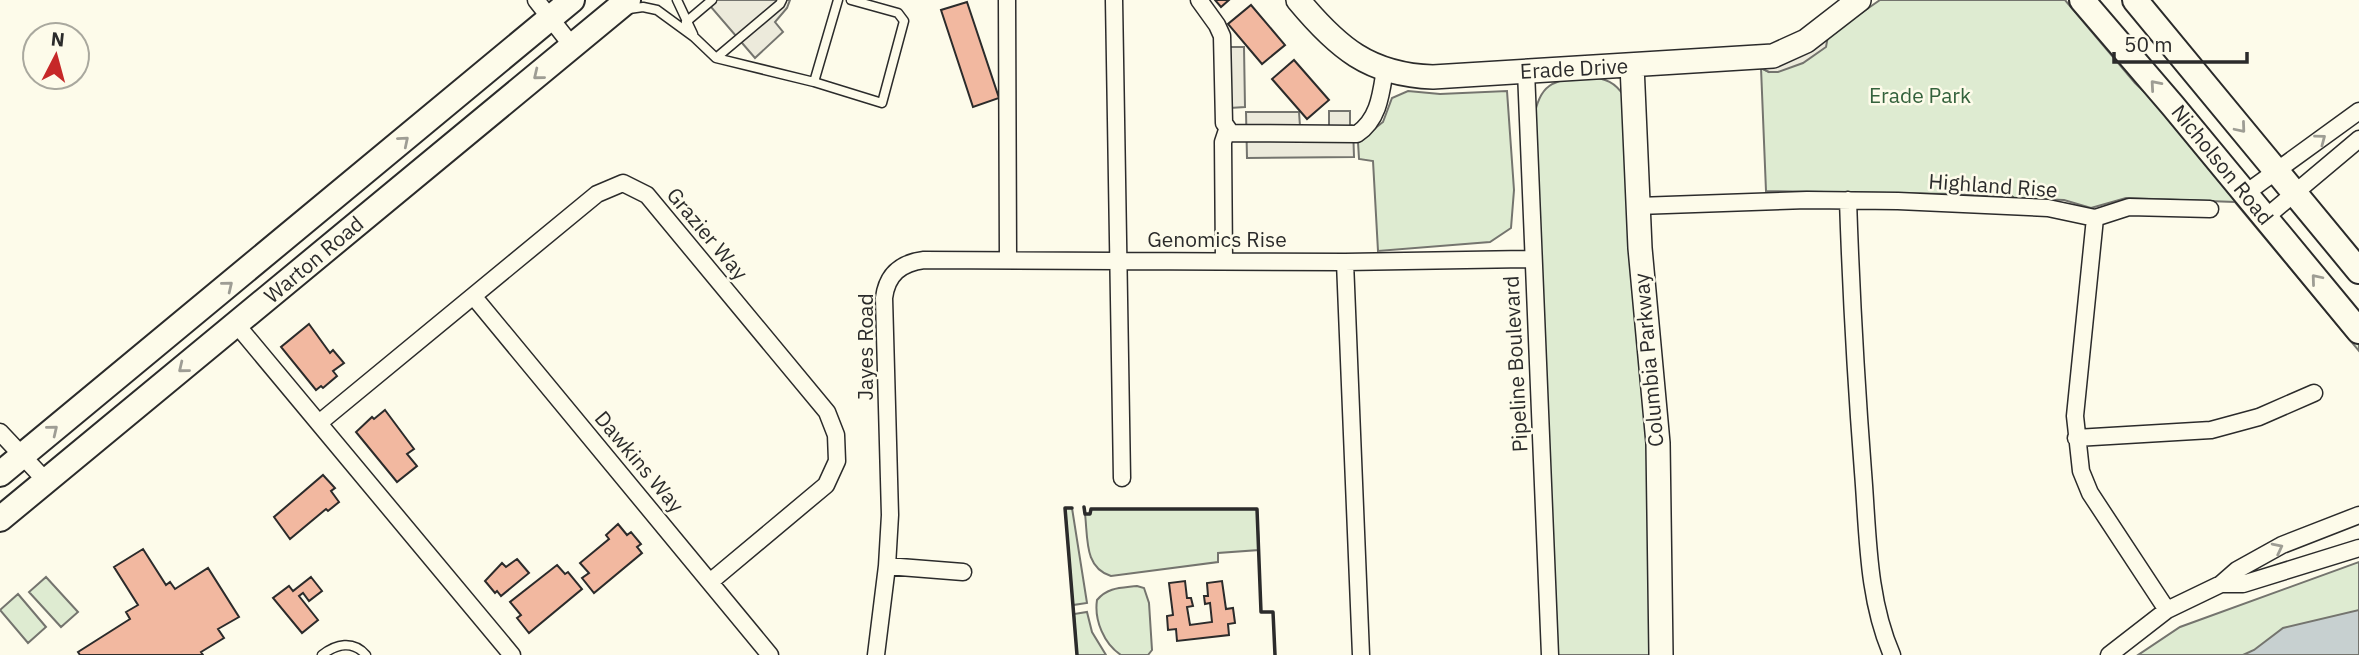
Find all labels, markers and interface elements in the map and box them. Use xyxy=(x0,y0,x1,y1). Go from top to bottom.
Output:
north arrow xyxy=(21,21,91,91)
scale bar xyxy=(2114,21,2247,65)
text: N xyxy=(50,26,66,52)
text: 50 m xyxy=(2124,30,2173,58)
street label: Erade Drive xyxy=(1519,51,1629,85)
one-way arrow xyxy=(533,67,545,80)
one-way arrow xyxy=(2151,80,2163,93)
park label: Erade Park xyxy=(1869,81,1971,109)
street label: Nicholson Road xyxy=(2166,98,2280,230)
one-way arrow xyxy=(2233,119,2245,132)
one-way arrow xyxy=(2314,135,2326,148)
one-way arrow xyxy=(395,137,408,149)
street label: Highland Rise xyxy=(1927,167,2059,203)
street label: Grazier Way xyxy=(661,181,755,286)
street label: Warton Road xyxy=(258,209,369,309)
street label: Genomics Rise xyxy=(1147,225,1287,253)
street label: Columbia Parkway xyxy=(1626,271,1670,448)
one-way arrow xyxy=(2311,274,2324,286)
street label: Pipeline Boulevard xyxy=(1496,275,1534,453)
one-way arrow xyxy=(220,282,233,294)
street label: Jayes Road xyxy=(851,293,879,401)
one-way arrow xyxy=(179,359,191,372)
street label: Dawkins Way xyxy=(589,405,691,519)
one-way arrow xyxy=(45,426,57,439)
one-way arrow xyxy=(2271,542,2283,556)

